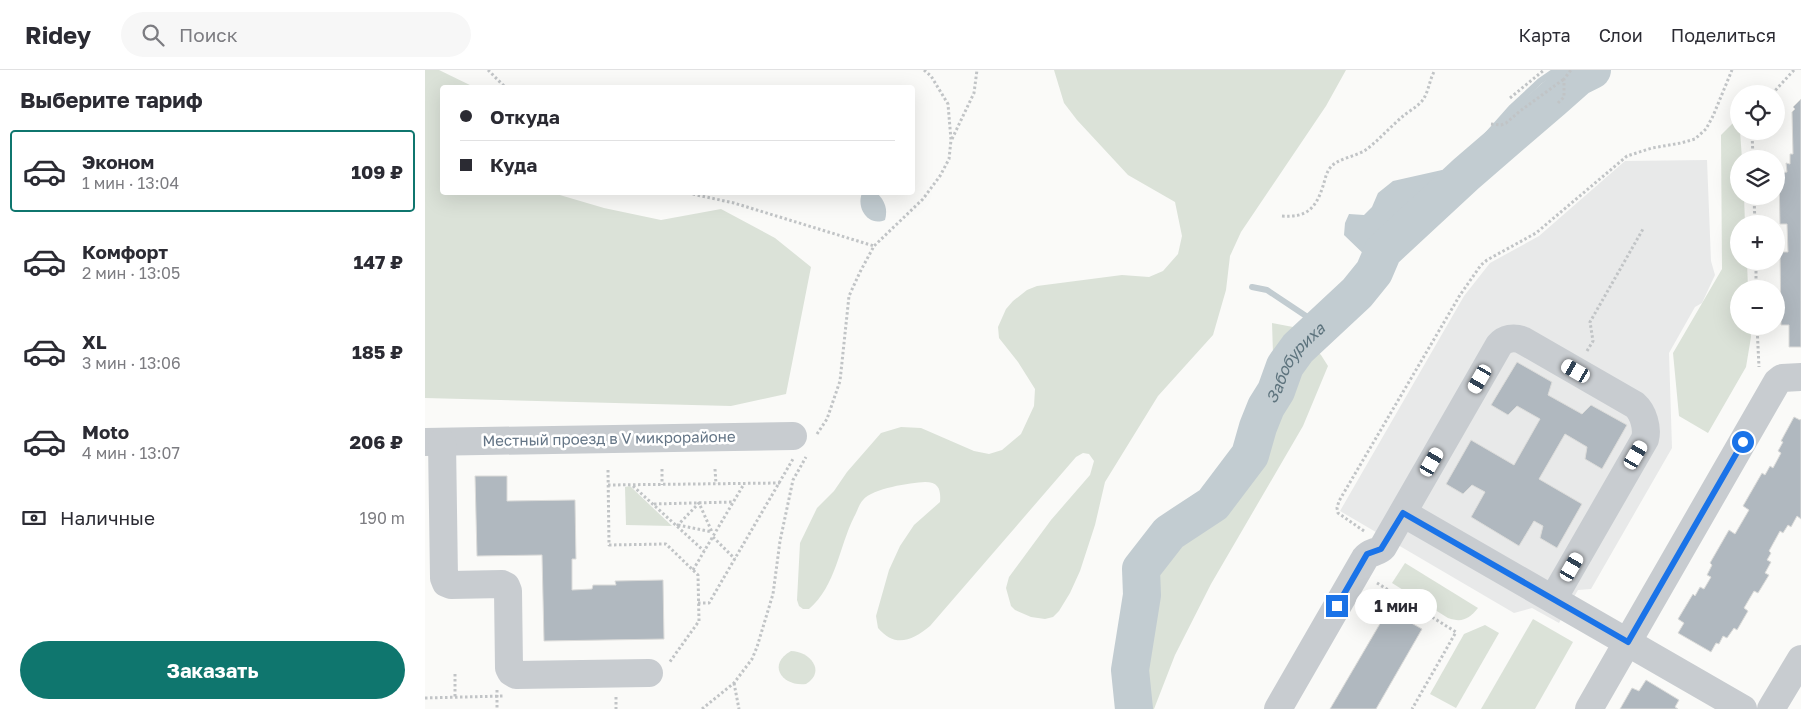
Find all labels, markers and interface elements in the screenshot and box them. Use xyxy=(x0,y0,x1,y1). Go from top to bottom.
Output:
search box xyxy=(121,12,471,57)
text: Ridey xyxy=(25,20,91,49)
icon: search xyxy=(139,21,167,49)
text: Поиск xyxy=(179,23,238,46)
text: Карта xyxy=(1519,24,1571,46)
text: Слои xyxy=(1599,24,1643,46)
text: Поделиться xyxy=(1671,24,1776,46)
map controls xyxy=(1730,85,1785,335)
button: locate xyxy=(1730,85,1785,140)
text: Выберите тариф xyxy=(20,86,203,113)
text: Откуда xyxy=(490,105,560,128)
icon: car xyxy=(22,149,67,194)
text: Эконом xyxy=(82,150,154,173)
button: layers xyxy=(1730,150,1785,205)
text: Куда xyxy=(490,153,537,176)
text: 109 ₽ xyxy=(351,160,403,183)
text: 1 мин · 13:04 xyxy=(82,173,179,193)
button: + xyxy=(1730,215,1785,270)
icon: car xyxy=(22,239,67,284)
text: Комфорт xyxy=(82,240,168,263)
text: 147 ₽ xyxy=(353,250,403,273)
text: 2 мин · 13:05 xyxy=(82,263,180,283)
button: − xyxy=(1730,280,1785,335)
water label: Забобуриха xyxy=(1261,318,1329,407)
icon: car xyxy=(22,329,67,374)
text: XL xyxy=(82,330,107,353)
text: 185 ₽ xyxy=(352,340,403,363)
text: 3 мин · 13:06 xyxy=(82,353,181,373)
car xyxy=(1559,357,1592,385)
car xyxy=(1466,362,1493,396)
icon: car xyxy=(22,419,67,464)
text: Moto xyxy=(82,420,129,443)
street label: Местный проезд в V микрорайоне xyxy=(482,427,736,449)
text: 206 ₽ xyxy=(349,430,403,453)
route start xyxy=(1732,431,1754,453)
car xyxy=(1622,438,1649,472)
text: 4 мин · 13:07 xyxy=(82,443,180,463)
car xyxy=(1418,445,1445,479)
icon: cash xyxy=(20,504,48,532)
text: Наличные xyxy=(60,506,155,529)
text: 190 m xyxy=(359,508,405,528)
car xyxy=(1558,550,1585,584)
callout: 1 мин xyxy=(1355,588,1437,624)
route end xyxy=(1326,595,1348,617)
text: 1 мин xyxy=(1374,596,1418,616)
button: Заказать xyxy=(20,641,405,699)

